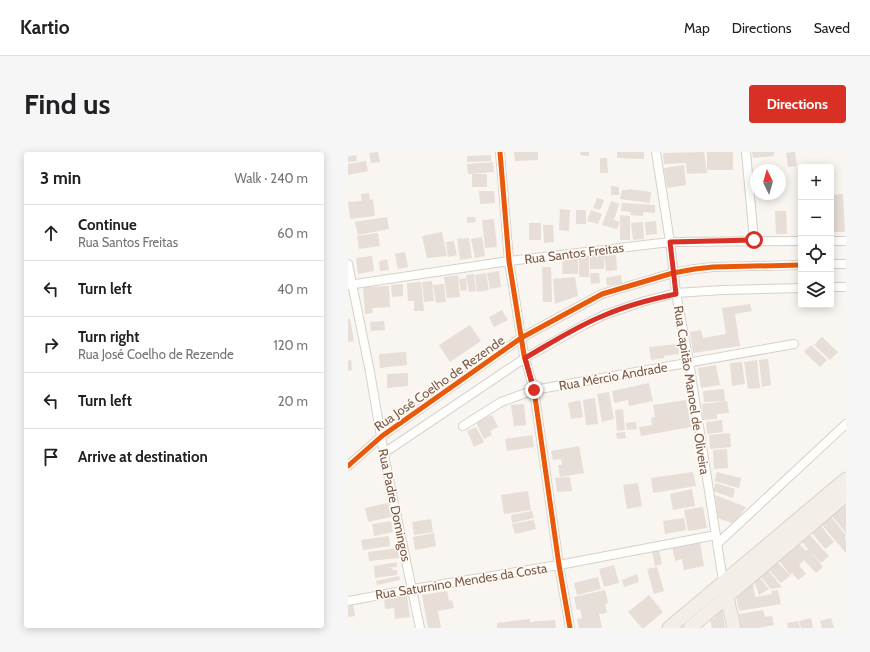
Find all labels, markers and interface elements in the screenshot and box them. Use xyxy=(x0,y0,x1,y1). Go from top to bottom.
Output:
text: Kartio xyxy=(20,16,69,39)
text: Map xyxy=(684,19,710,37)
text: Directions xyxy=(732,19,792,37)
text: Saved xyxy=(814,19,850,37)
button: Directions xyxy=(749,85,846,123)
text: Find us xyxy=(24,87,110,121)
north arrow xyxy=(750,164,786,200)
map controls xyxy=(798,164,834,308)
button: + xyxy=(798,164,834,200)
text: 3 min xyxy=(40,168,81,188)
text: Walk · 240 m xyxy=(234,170,308,186)
button: − xyxy=(798,200,834,236)
text: Continue xyxy=(78,216,137,234)
icon: ahead xyxy=(40,222,62,244)
text: 60 m xyxy=(277,225,308,241)
route start xyxy=(745,231,763,249)
text: Rua Santos Freitas xyxy=(78,234,178,250)
button: locate xyxy=(798,236,834,272)
street label: Rua Santos Freitas xyxy=(523,239,625,267)
button: layers xyxy=(798,272,834,308)
icon: left xyxy=(40,278,62,300)
text: Turn left xyxy=(78,280,132,298)
text: 40 m xyxy=(277,281,308,297)
street label: Rua Capitão Manoel de Oliveira xyxy=(671,304,713,476)
text: Turn right xyxy=(78,328,139,346)
street label: Rua José Coelho de Rezende xyxy=(371,332,508,434)
icon: right xyxy=(40,334,62,356)
text: 120 m xyxy=(274,337,308,353)
text: Rua José Coelho de Rezende xyxy=(78,346,234,362)
street label: Rua Mércio Andrade xyxy=(557,359,669,393)
route end xyxy=(525,381,543,399)
icon: left xyxy=(40,390,62,412)
text: Turn left xyxy=(78,392,132,410)
text: 20 m xyxy=(278,393,308,409)
icon: arrive xyxy=(40,446,62,468)
street label: Rua Padre Domingos xyxy=(375,447,415,563)
text: Arrive at destination xyxy=(78,448,208,466)
street label: Rua Saturnino Mendes da Costa xyxy=(374,559,549,603)

